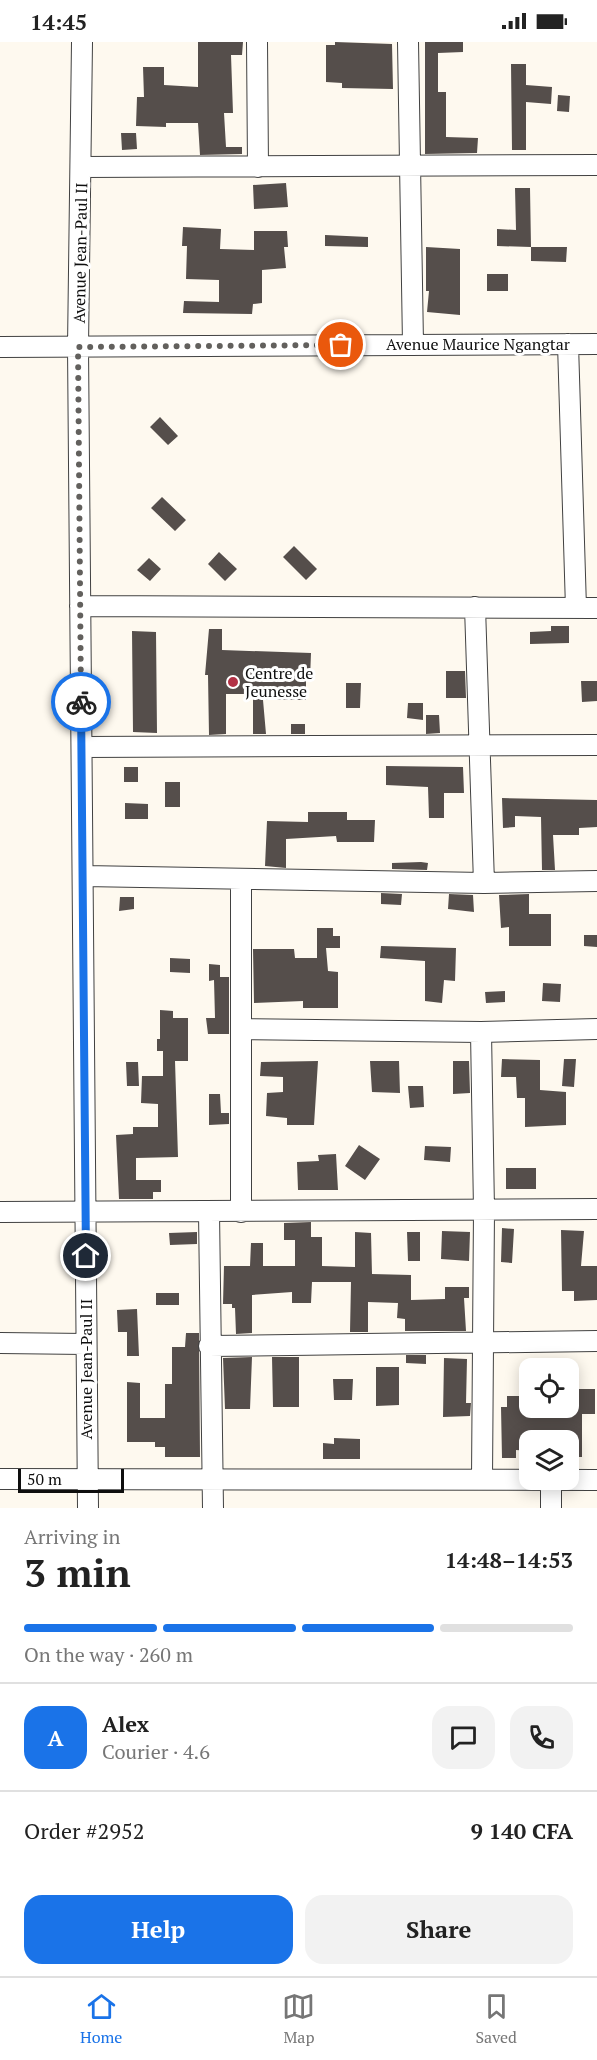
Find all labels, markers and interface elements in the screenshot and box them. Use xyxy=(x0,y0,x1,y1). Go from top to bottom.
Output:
text: 14:45 xyxy=(30,7,87,36)
street label: Avenue Jean-Paul II xyxy=(68,182,92,324)
pin xyxy=(315,319,366,370)
icon: bag xyxy=(324,328,357,361)
street label: Avenue Maurice Ngangtar xyxy=(386,333,571,355)
place label: Centre de Jeunesse xyxy=(245,662,313,702)
courier xyxy=(51,672,111,732)
marker: Centre de Jeunesse xyxy=(226,675,240,689)
icon: bike xyxy=(65,686,98,719)
pin xyxy=(60,1230,111,1281)
icon: home xyxy=(69,1239,102,1272)
street label: Avenue Jean-Paul II xyxy=(75,1299,97,1439)
map controls xyxy=(519,1358,579,1490)
button: locate xyxy=(519,1358,579,1418)
button: layers xyxy=(519,1430,579,1490)
scale bar xyxy=(18,1466,124,1494)
text: 50 m xyxy=(27,1468,62,1490)
text: Arriving in xyxy=(24,1523,120,1550)
text: 14:48–14:53 xyxy=(445,1545,573,1574)
text: 3 min xyxy=(24,1546,131,1598)
text: On the way · 260 m xyxy=(24,1641,193,1668)
button: chat xyxy=(432,1706,495,1769)
button: phone xyxy=(510,1706,573,1769)
text: Alex xyxy=(102,1709,149,1738)
text: A xyxy=(47,1723,64,1752)
text: Courier · 4.6 xyxy=(102,1738,210,1765)
text: Order #2952 xyxy=(24,1816,144,1845)
text: 9 140 CFA xyxy=(470,1816,573,1845)
button: Help xyxy=(24,1895,293,1964)
button: Share xyxy=(305,1895,573,1964)
tab: Home xyxy=(80,1990,122,2048)
tab: Map xyxy=(282,1990,315,2048)
tab: Saved xyxy=(476,1990,517,2048)

